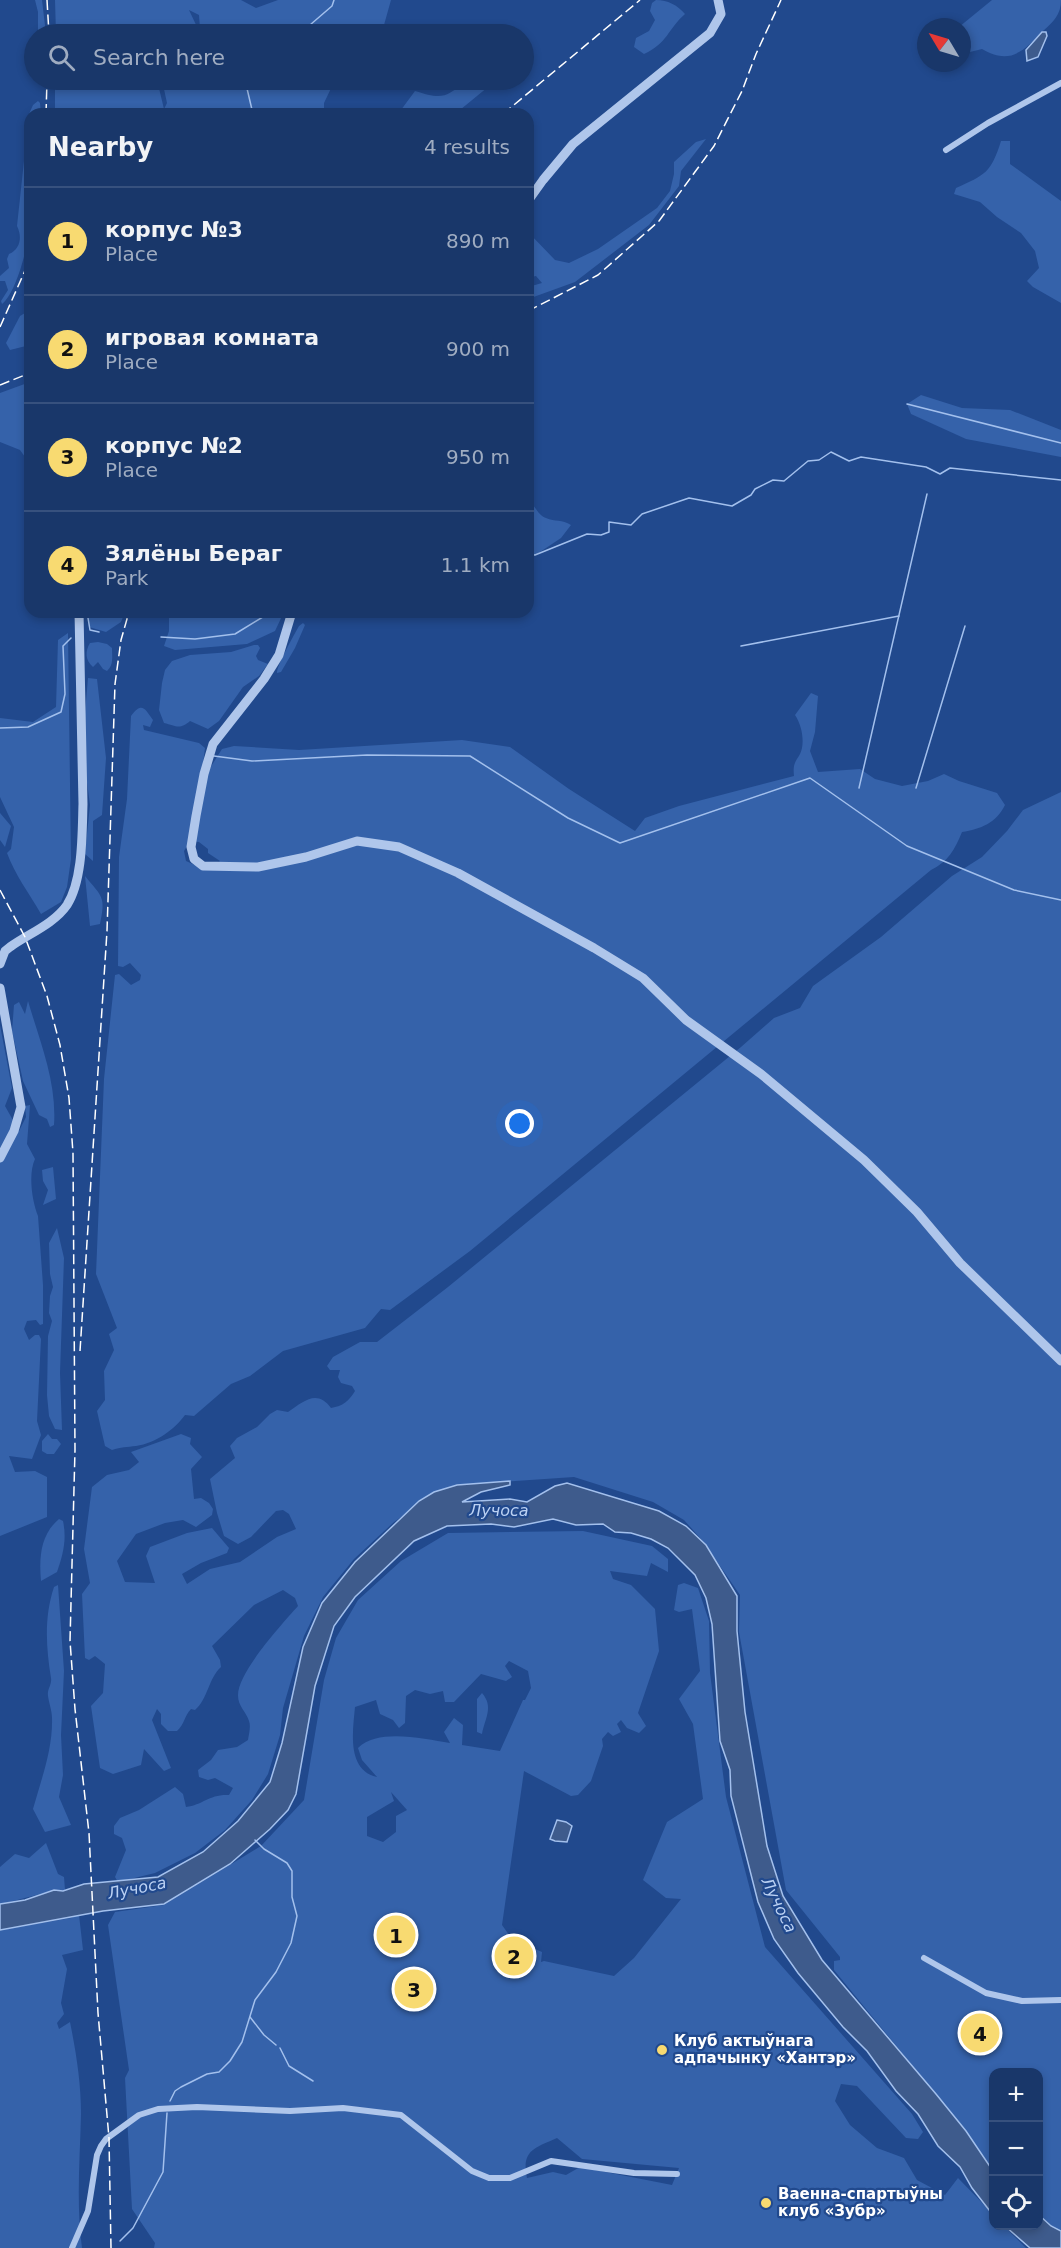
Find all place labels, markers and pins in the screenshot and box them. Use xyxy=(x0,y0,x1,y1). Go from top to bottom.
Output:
pin: 1 xyxy=(376,1912,416,1958)
pin: 2 xyxy=(494,1934,534,1978)
pin: 3 xyxy=(394,1966,434,2012)
pin: 4 xyxy=(960,2010,1000,2056)
place label: Клуб актыўнага адпачынку «Хантэр» xyxy=(674,2032,856,2067)
marker: Клуб актыўнага адпачынку «Хантэр» xyxy=(655,2043,669,2057)
place label: Ваенна-спартыўны клуб «Зубр» xyxy=(778,2185,943,2220)
marker: Ваенна-спартыўны клуб «Зубр» xyxy=(759,2196,773,2210)

